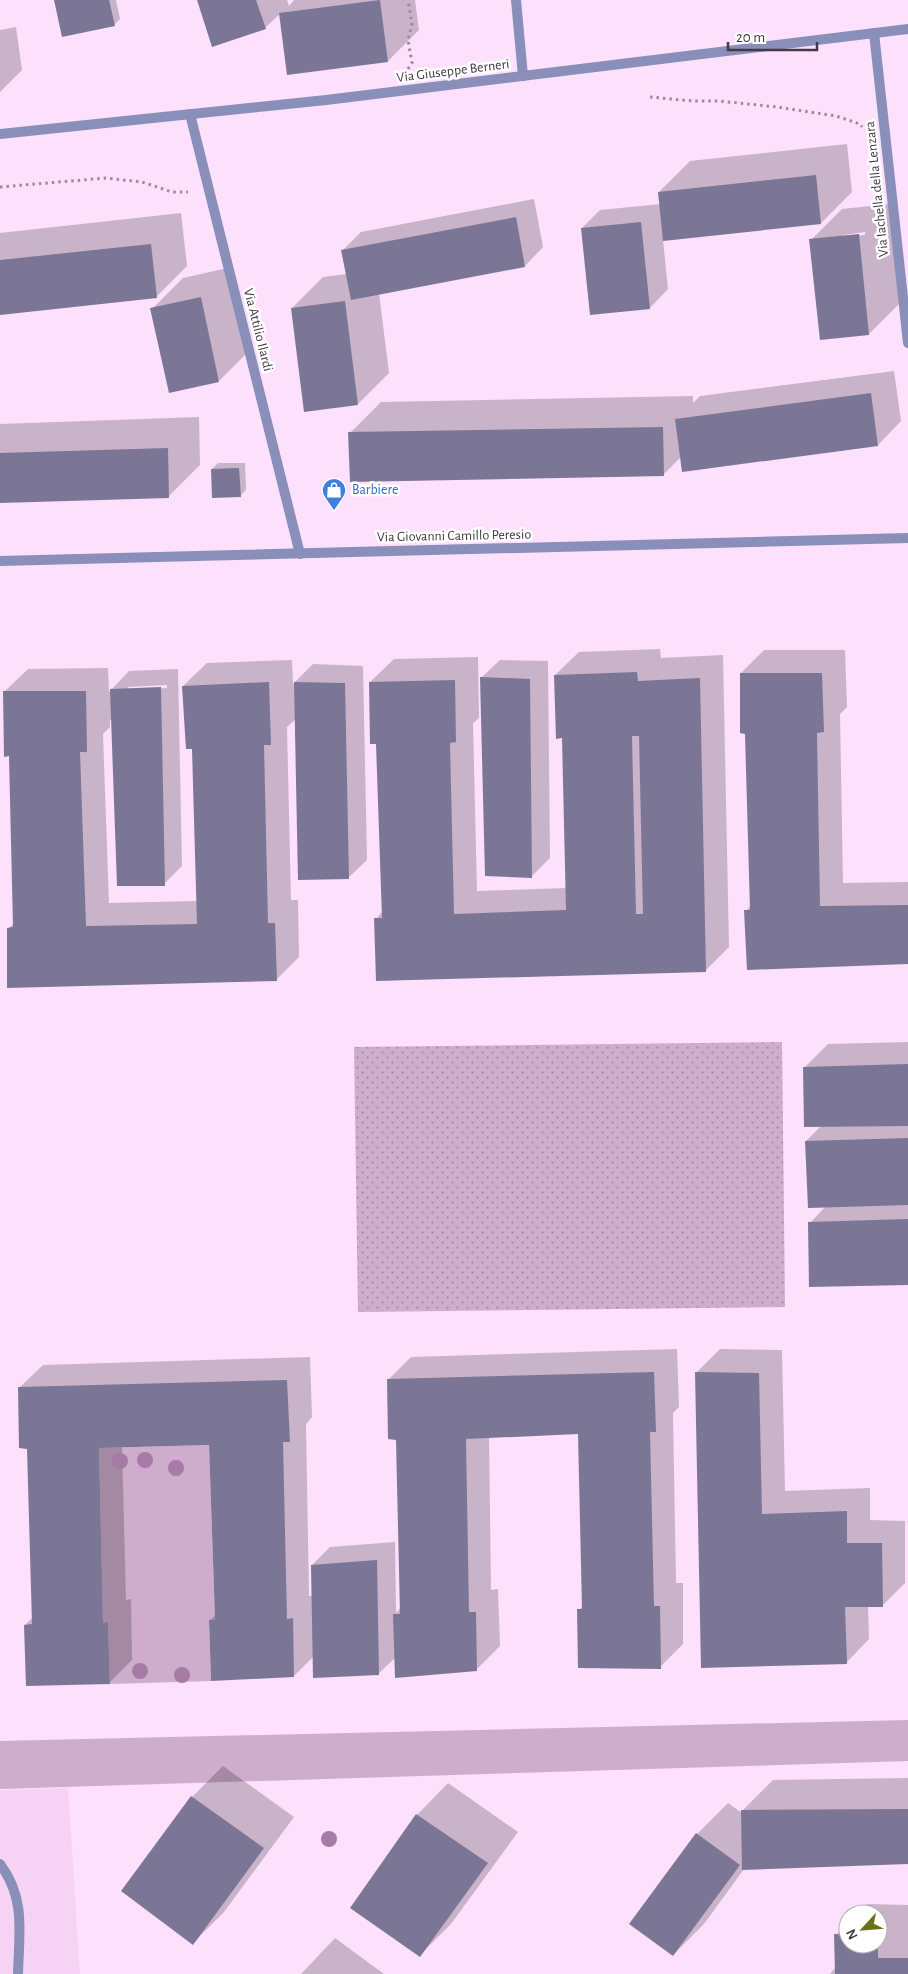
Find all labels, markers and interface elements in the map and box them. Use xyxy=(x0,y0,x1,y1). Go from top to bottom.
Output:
scale bar xyxy=(728,20,817,52)
text: 20 m xyxy=(736,30,765,45)
street label: Via Giuseppe Berneri xyxy=(396,57,510,85)
street label: Via Iachella della Lenzara xyxy=(863,120,891,258)
street label: Via Attilio Ilardi xyxy=(241,287,275,373)
shop icon: Barbiere xyxy=(321,477,347,511)
place label: Barbiere xyxy=(352,483,398,497)
street label: Via Giovanni Camillo Peresio xyxy=(377,528,531,544)
north arrow xyxy=(838,1904,888,1954)
text: N xyxy=(844,1927,861,1942)

